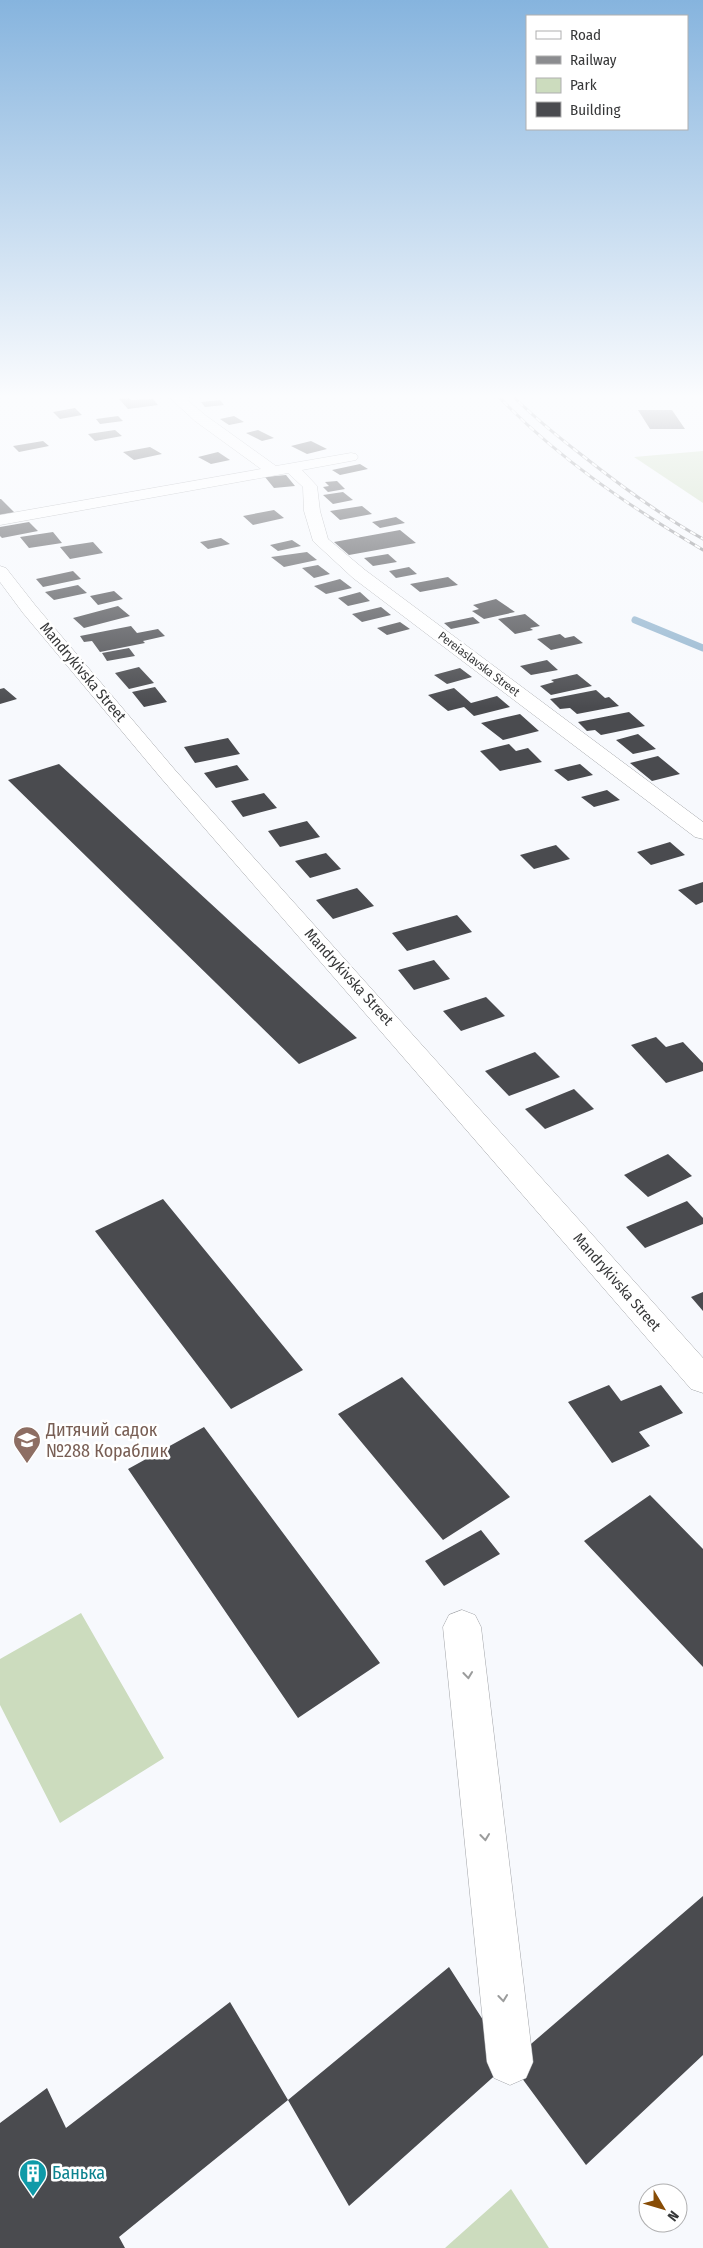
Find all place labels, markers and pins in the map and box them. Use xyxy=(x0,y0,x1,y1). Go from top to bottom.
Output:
place label: Дитячий садок №288 Кораблик xyxy=(45,1419,168,1462)
school or university icon: Дитячий садок №288 Кораблик xyxy=(12,1425,42,1464)
building icon: Банька xyxy=(18,2158,48,2197)
place label: Банька xyxy=(52,2162,105,2184)

